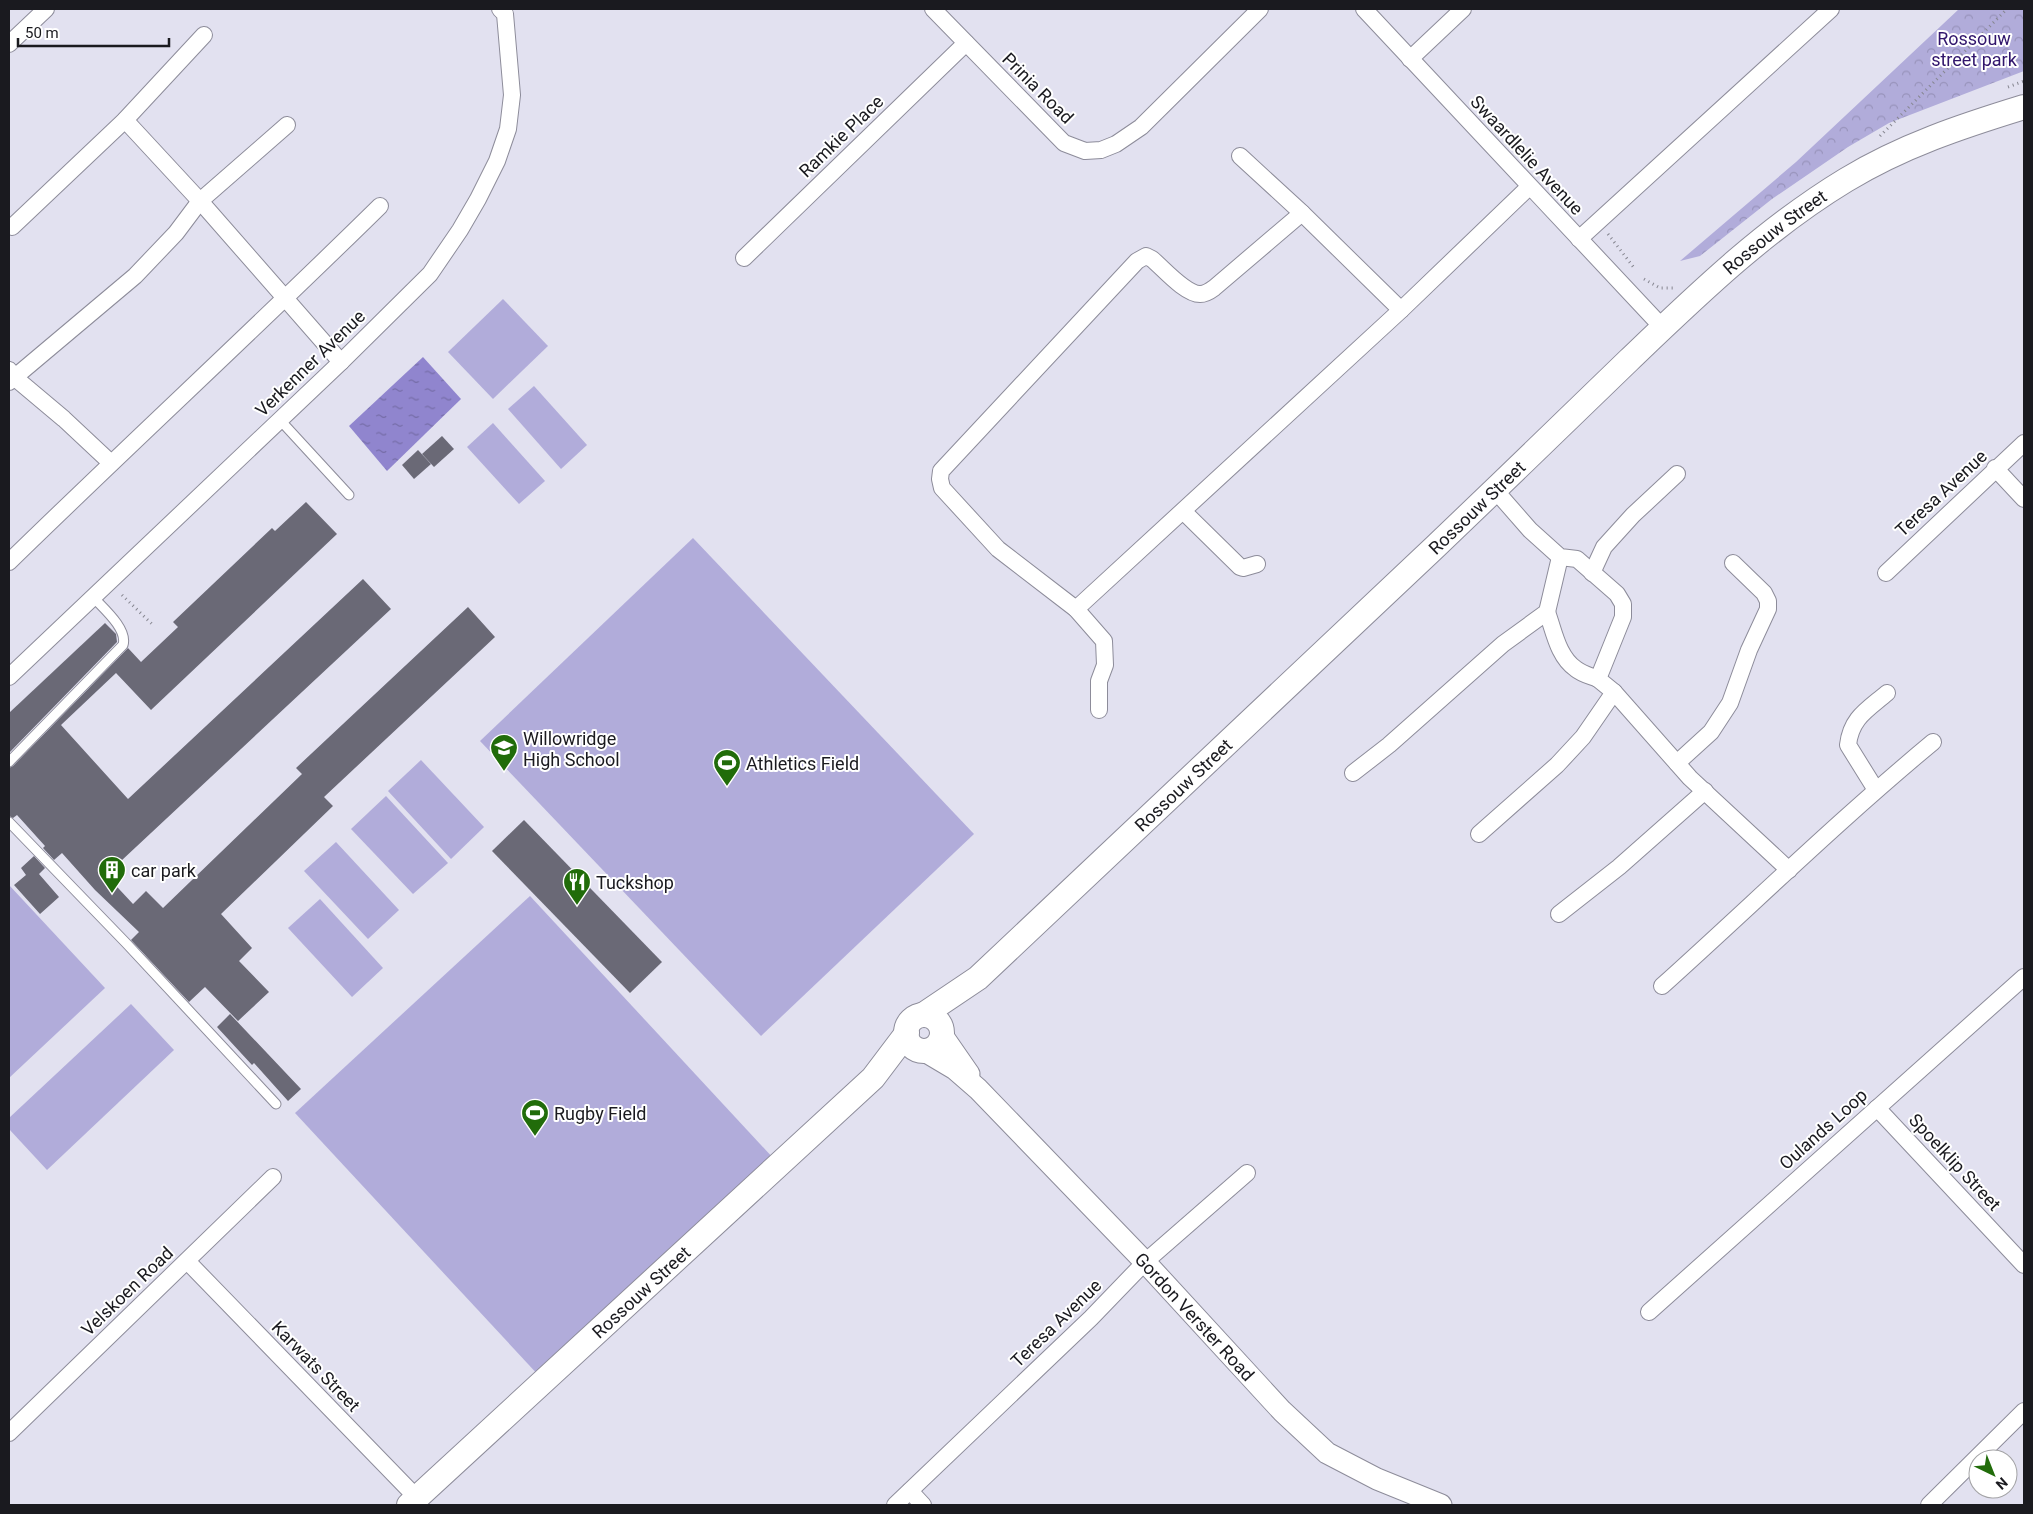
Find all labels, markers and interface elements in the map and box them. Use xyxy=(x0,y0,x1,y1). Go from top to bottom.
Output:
scale bar xyxy=(18,15,169,47)
text: 50 m xyxy=(25,24,59,42)
park label: Rossouw street park xyxy=(1931,28,2018,70)
street label: Prinia Road xyxy=(998,48,1078,128)
street label: Ramkie Place xyxy=(795,91,887,181)
street label: Swaardlelie Avenue xyxy=(1466,91,1588,219)
street label: Rossouw Street xyxy=(1718,185,1830,278)
street label: Verkenner Avenue xyxy=(251,305,369,421)
street label: Teresa Avenue xyxy=(1891,445,1991,541)
street label: Rossouw Street xyxy=(1424,456,1529,558)
place label: Willowridge High School xyxy=(523,728,620,770)
school or university icon: Willowridge High School xyxy=(489,733,519,772)
street label: Rossouw Street xyxy=(1130,734,1236,835)
sports icon: Athletics Field xyxy=(712,748,742,787)
place label: Athletics Field xyxy=(746,753,859,774)
building icon: car park xyxy=(97,855,127,894)
place label: car park xyxy=(131,860,197,881)
restaurant icon: Tuckshop xyxy=(562,867,592,906)
place label: Tuckshop xyxy=(596,872,674,893)
street label: Oulands Loop xyxy=(1775,1084,1871,1174)
sports icon: Rugby Field xyxy=(520,1098,550,1137)
place label: Rugby Field xyxy=(554,1103,647,1124)
street label: Spoelklip Street xyxy=(1905,1109,2005,1215)
street label: Rossouw Street xyxy=(587,1241,694,1342)
street label: Velskoen Road xyxy=(77,1242,177,1340)
street label: Gordon Verster Road xyxy=(1131,1248,1259,1385)
street label: Teresa Avenue xyxy=(1007,1275,1105,1371)
street label: Karwats Street xyxy=(268,1316,365,1416)
north arrow xyxy=(1968,1449,2018,1499)
text: N xyxy=(1993,1474,2011,1493)

